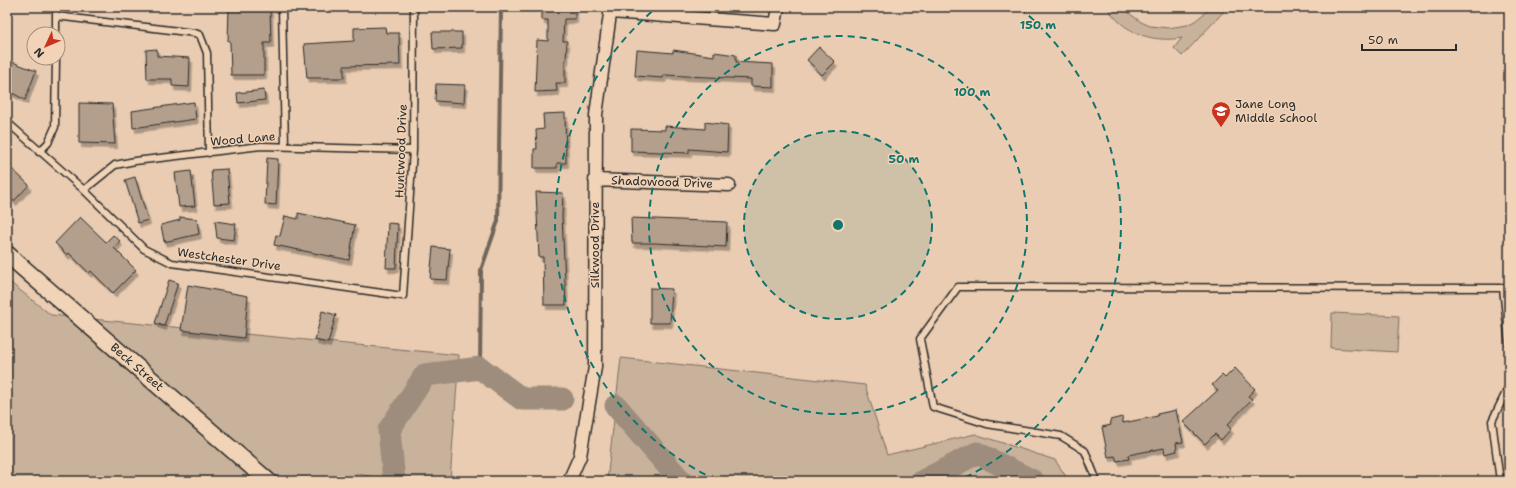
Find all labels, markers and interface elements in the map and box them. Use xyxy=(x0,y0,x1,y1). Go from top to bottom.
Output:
text: 150 m xyxy=(1020,17,1056,33)
north arrow xyxy=(26,26,66,66)
scale bar xyxy=(1362,26,1456,52)
text: 50 m xyxy=(1368,32,1398,48)
text: N xyxy=(31,44,48,61)
text: 100 m xyxy=(954,84,991,100)
place label: Jane Long Middle School xyxy=(1235,96,1317,126)
school or university icon: Jane Long Middle School xyxy=(1210,100,1232,128)
street label: Huntwood Drive xyxy=(391,104,411,198)
street label: Wood Lane xyxy=(210,128,276,150)
text: 50 m xyxy=(889,151,920,167)
street label: Shadowood Drive xyxy=(611,172,713,192)
street label: Silkwood Drive xyxy=(587,202,603,288)
centre of rings xyxy=(831,218,845,232)
street label: Westchester Drive xyxy=(176,244,282,274)
street label: Beck Street xyxy=(107,339,167,395)

